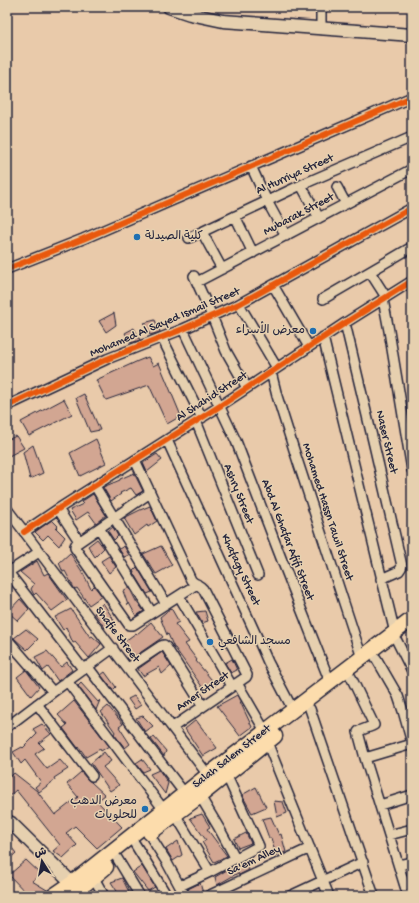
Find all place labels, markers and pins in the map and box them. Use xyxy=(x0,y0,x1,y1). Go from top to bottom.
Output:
place label: كلية الصيدلة xyxy=(145,230,203,244)
marker: كلية الصيدلة xyxy=(132,232,142,242)
place label: معرض الأسراء xyxy=(236,321,305,338)
marker: معرض الأسراء xyxy=(308,326,318,336)
place label: مسجد الشافعي xyxy=(218,635,291,651)
marker: مسجد الشافعي xyxy=(205,637,215,647)
place label: معرض الدهب للحلويات xyxy=(70,795,137,823)
marker: معرض الدهب للحلويات xyxy=(140,804,150,814)

